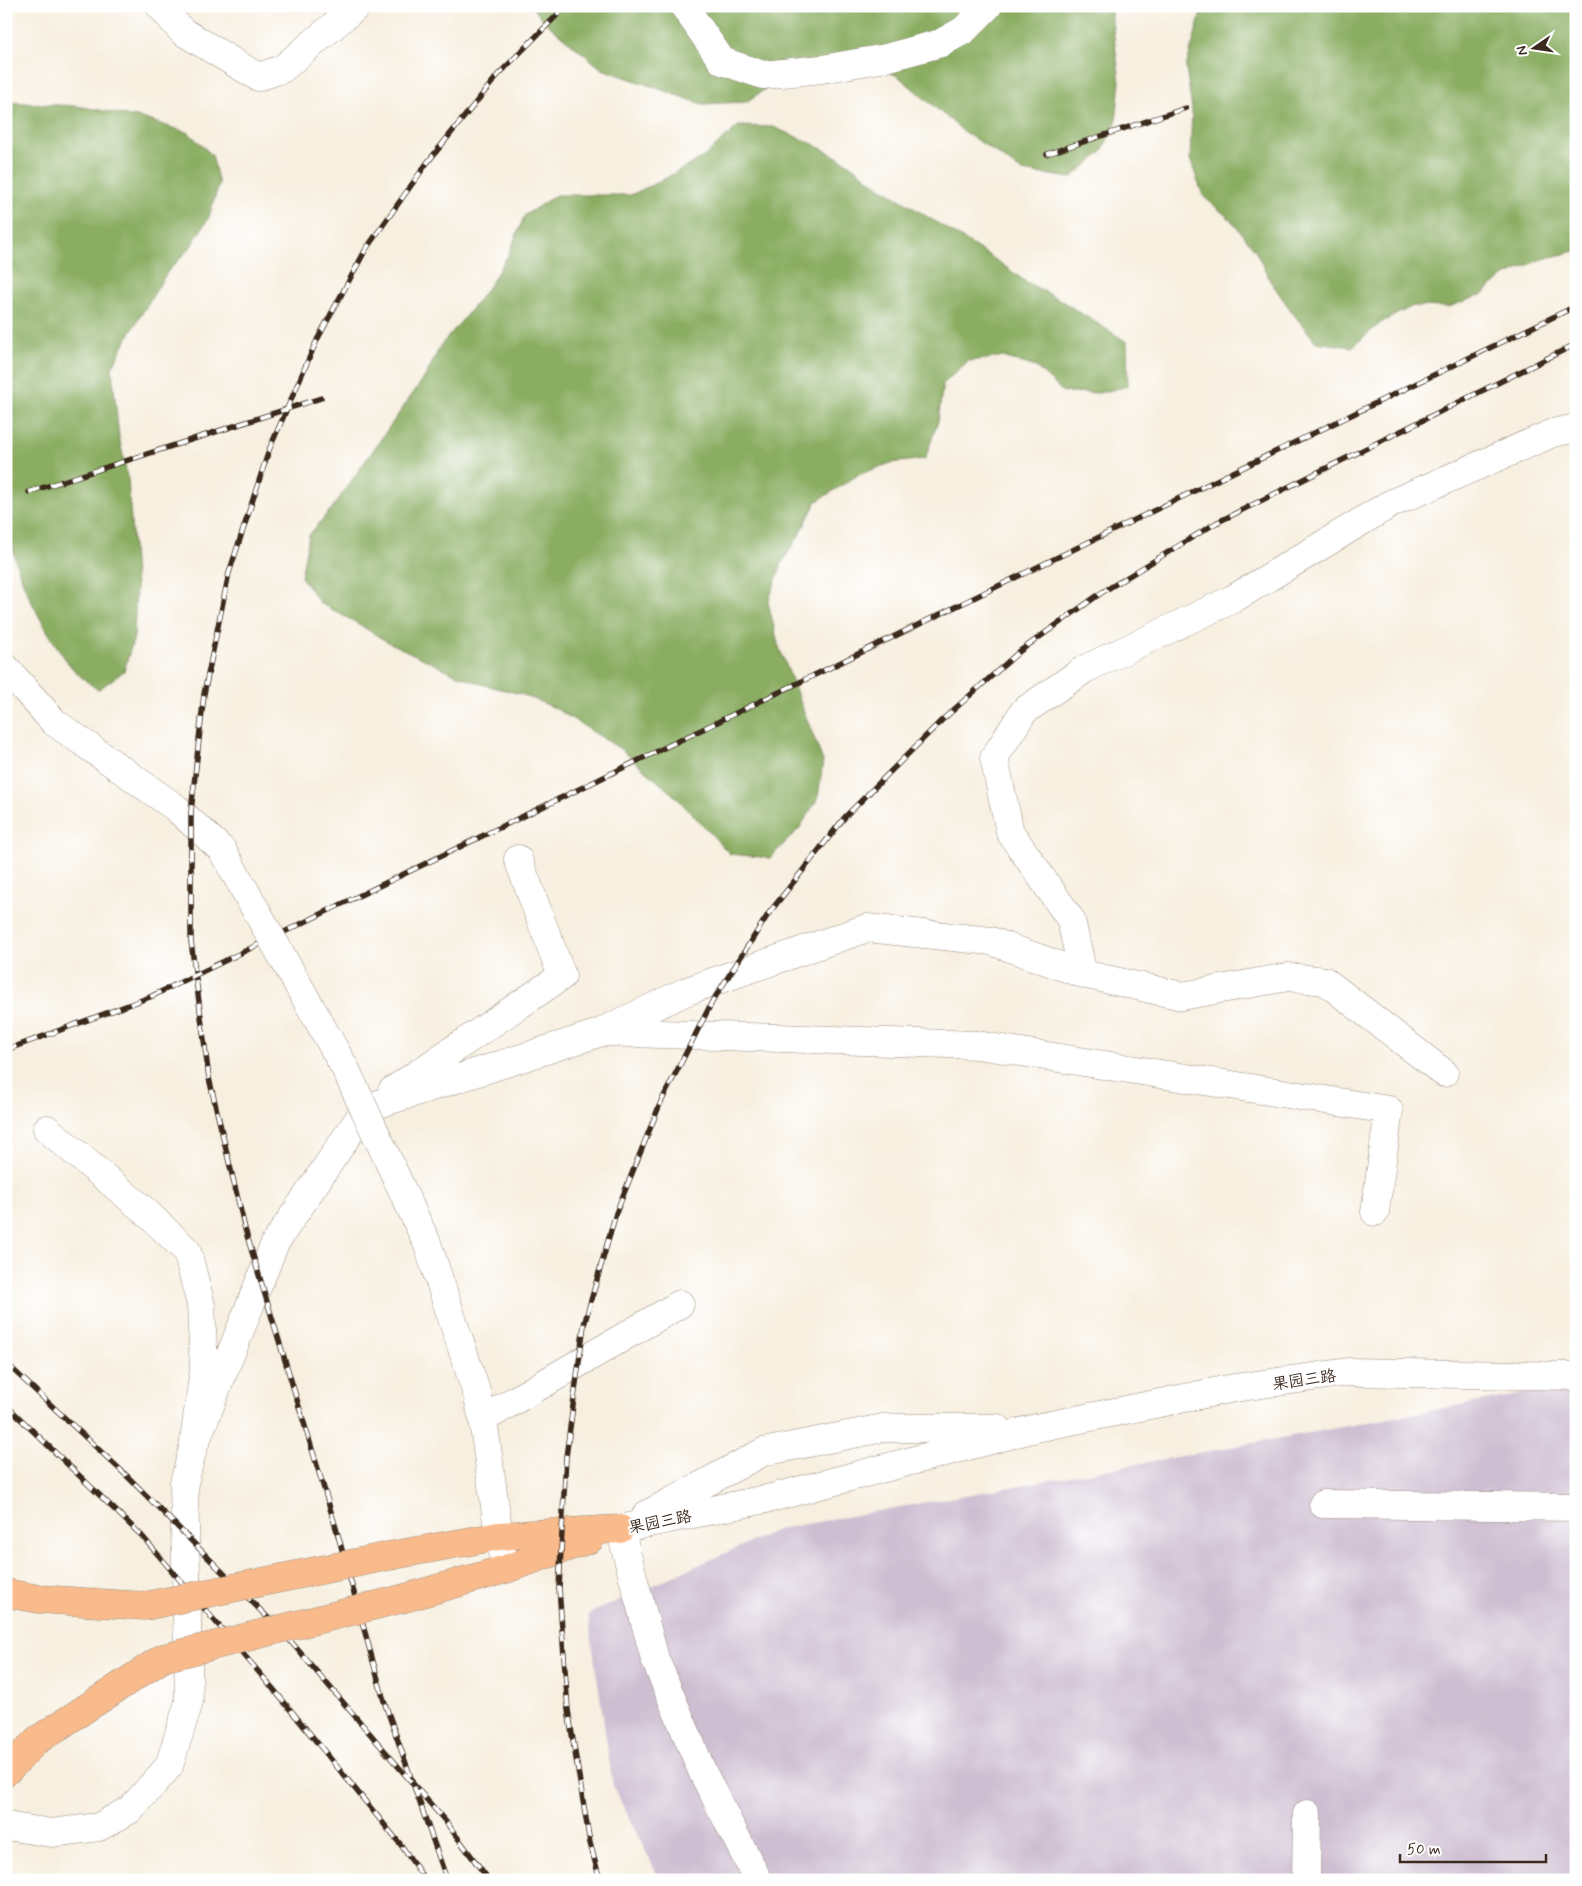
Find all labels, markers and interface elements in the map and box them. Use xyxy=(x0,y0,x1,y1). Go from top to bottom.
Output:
north arrow xyxy=(1510,22,1560,72)
text: N xyxy=(1512,44,1532,57)
street label: 果园三路 xyxy=(1271,1366,1337,1395)
street label: 果园三路 xyxy=(627,1506,694,1539)
scale bar xyxy=(1400,1831,1546,1863)
text: 50 m xyxy=(1407,1840,1441,1860)

